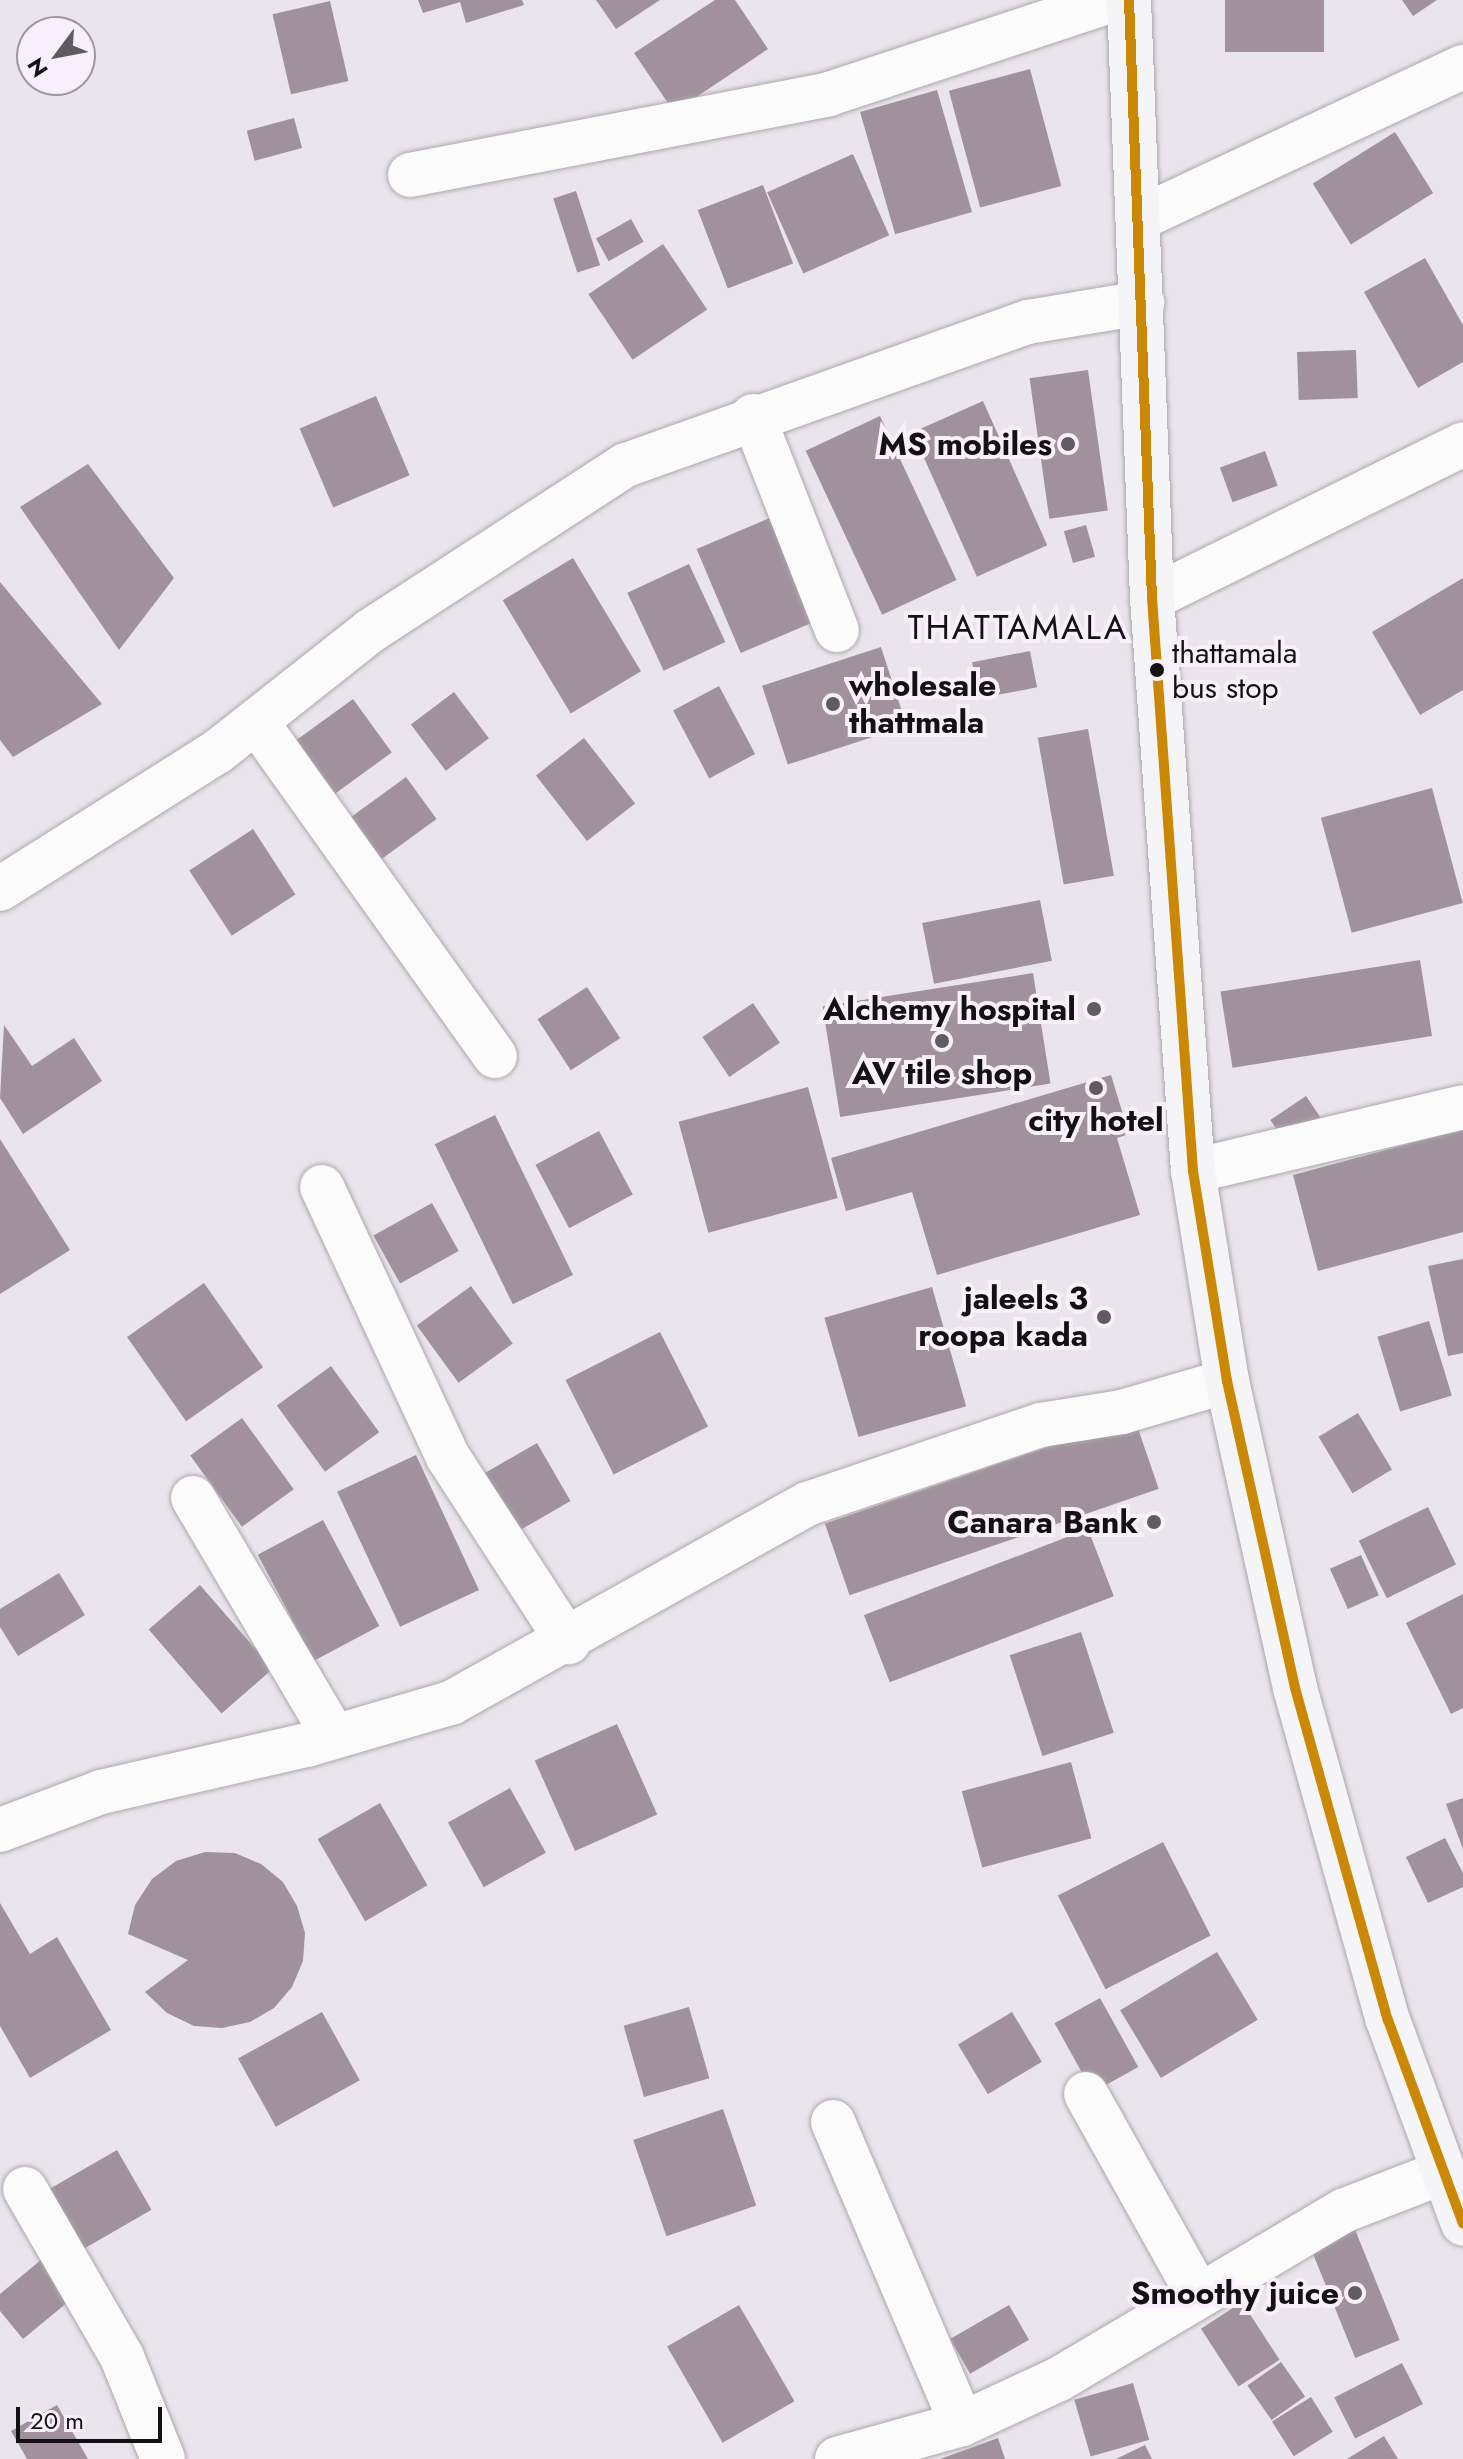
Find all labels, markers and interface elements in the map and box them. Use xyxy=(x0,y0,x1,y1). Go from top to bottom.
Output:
north arrow xyxy=(16,16,96,96)
text: N xyxy=(19,52,56,84)
place label: MS mobiles xyxy=(879,425,1052,463)
marker: MS mobiles xyxy=(1059,435,1077,453)
district label: THATTAMALA xyxy=(908,608,1128,648)
place label: thattamala bus stop xyxy=(1172,635,1297,706)
marker: thattamala bus stop xyxy=(1149,662,1165,678)
place label: wholesale thattmala xyxy=(849,667,996,742)
marker: wholesale thattmala xyxy=(824,695,842,713)
place label: Alchemy hospital xyxy=(823,990,1076,1028)
marker: Alchemy hospital xyxy=(1083,998,1105,1020)
marker: AV tile shop xyxy=(933,1032,951,1050)
place label: AV tile shop xyxy=(852,1054,1032,1092)
marker: city hotel xyxy=(1087,1079,1105,1097)
place label: city hotel xyxy=(1028,1101,1164,1139)
place label: jaleels 3 roopa kada xyxy=(918,1280,1088,1355)
marker: jaleels 3 roopa kada xyxy=(1095,1308,1113,1326)
place label: Canara Bank xyxy=(947,1503,1138,1541)
marker: Canara Bank xyxy=(1145,1513,1163,1531)
place label: Smoothy juice xyxy=(1130,2274,1339,2312)
marker: Smoothy juice xyxy=(1346,2284,1364,2302)
scale bar xyxy=(20,2391,166,2441)
text: 20 m xyxy=(30,2403,84,2438)

